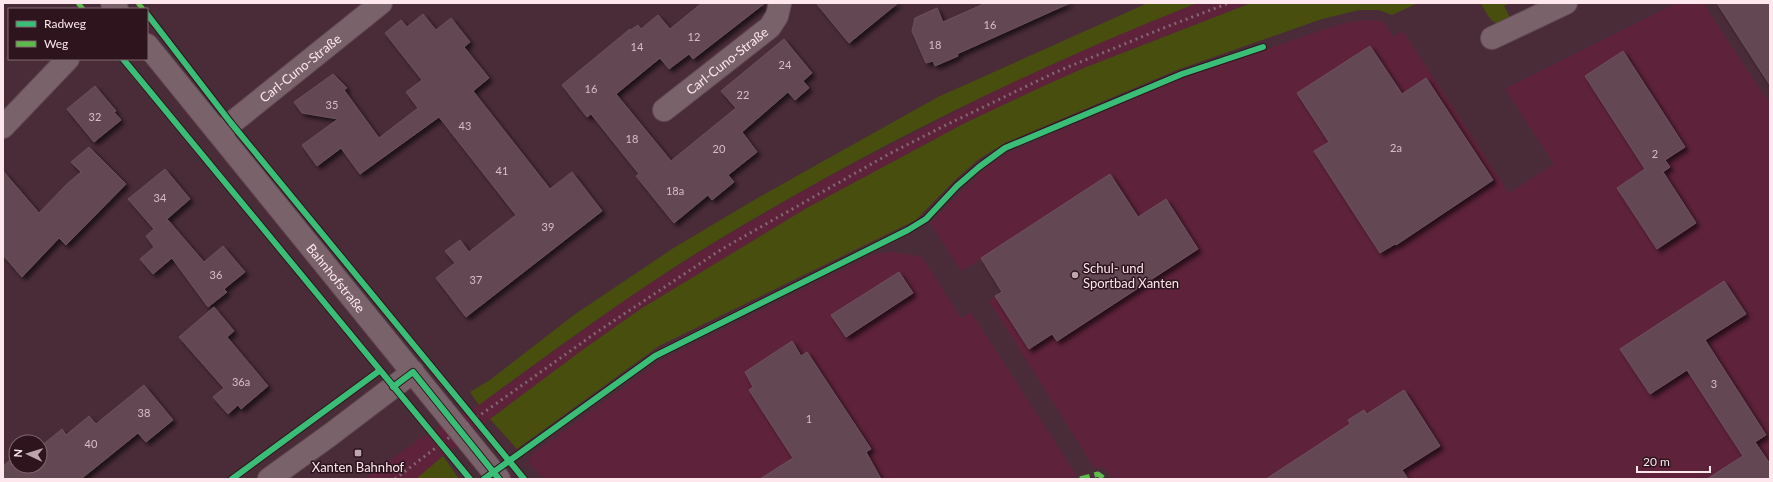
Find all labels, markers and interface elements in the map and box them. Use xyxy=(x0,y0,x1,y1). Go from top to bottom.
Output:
legend xyxy=(8,8,148,60)
text: Radweg xyxy=(44,16,86,31)
house number: 16 xyxy=(984,18,996,31)
street label: Carl-Cuno-Straße xyxy=(683,23,771,98)
street label: Carl-Cuno-Straße xyxy=(256,30,344,105)
house number: 12 xyxy=(688,30,700,43)
text: Weg xyxy=(44,36,68,51)
house number: 18 xyxy=(929,38,941,51)
house number: 14 xyxy=(631,40,644,53)
house number: 24 xyxy=(779,58,792,71)
house number: 16 xyxy=(585,82,597,95)
house number: 22 xyxy=(737,88,749,101)
house number: 35 xyxy=(326,98,338,111)
house number: 32 xyxy=(89,110,101,123)
house number: 43 xyxy=(459,119,471,132)
house number: 18 xyxy=(626,132,638,145)
house number: 2a xyxy=(1390,141,1402,154)
house number: 20 xyxy=(713,142,726,155)
house number: 2 xyxy=(1652,147,1658,160)
house number: 41 xyxy=(496,164,508,177)
house number: 18a xyxy=(666,184,684,197)
house number: 34 xyxy=(154,191,167,204)
house number: 39 xyxy=(542,220,554,233)
street label: Bahnhofstraße xyxy=(303,240,369,316)
place label: Schul- und Sportbad Xanten xyxy=(1083,260,1179,291)
house number: 36 xyxy=(210,268,222,281)
marker: Schul- und Sportbad Xanten xyxy=(1070,270,1080,280)
house number: 37 xyxy=(470,273,482,286)
house number: 36a xyxy=(232,375,250,388)
house number: 3 xyxy=(1711,377,1717,390)
house number: 38 xyxy=(138,406,150,419)
house number: 1 xyxy=(806,412,812,425)
north arrow xyxy=(8,434,48,474)
house number: 40 xyxy=(85,437,98,450)
marker: Xanten Bahnhof xyxy=(353,448,363,458)
scale bar xyxy=(1637,448,1710,474)
text: N xyxy=(11,449,24,458)
text: 20 m xyxy=(1643,454,1670,469)
place label: Xanten Bahnhof xyxy=(312,459,405,475)

